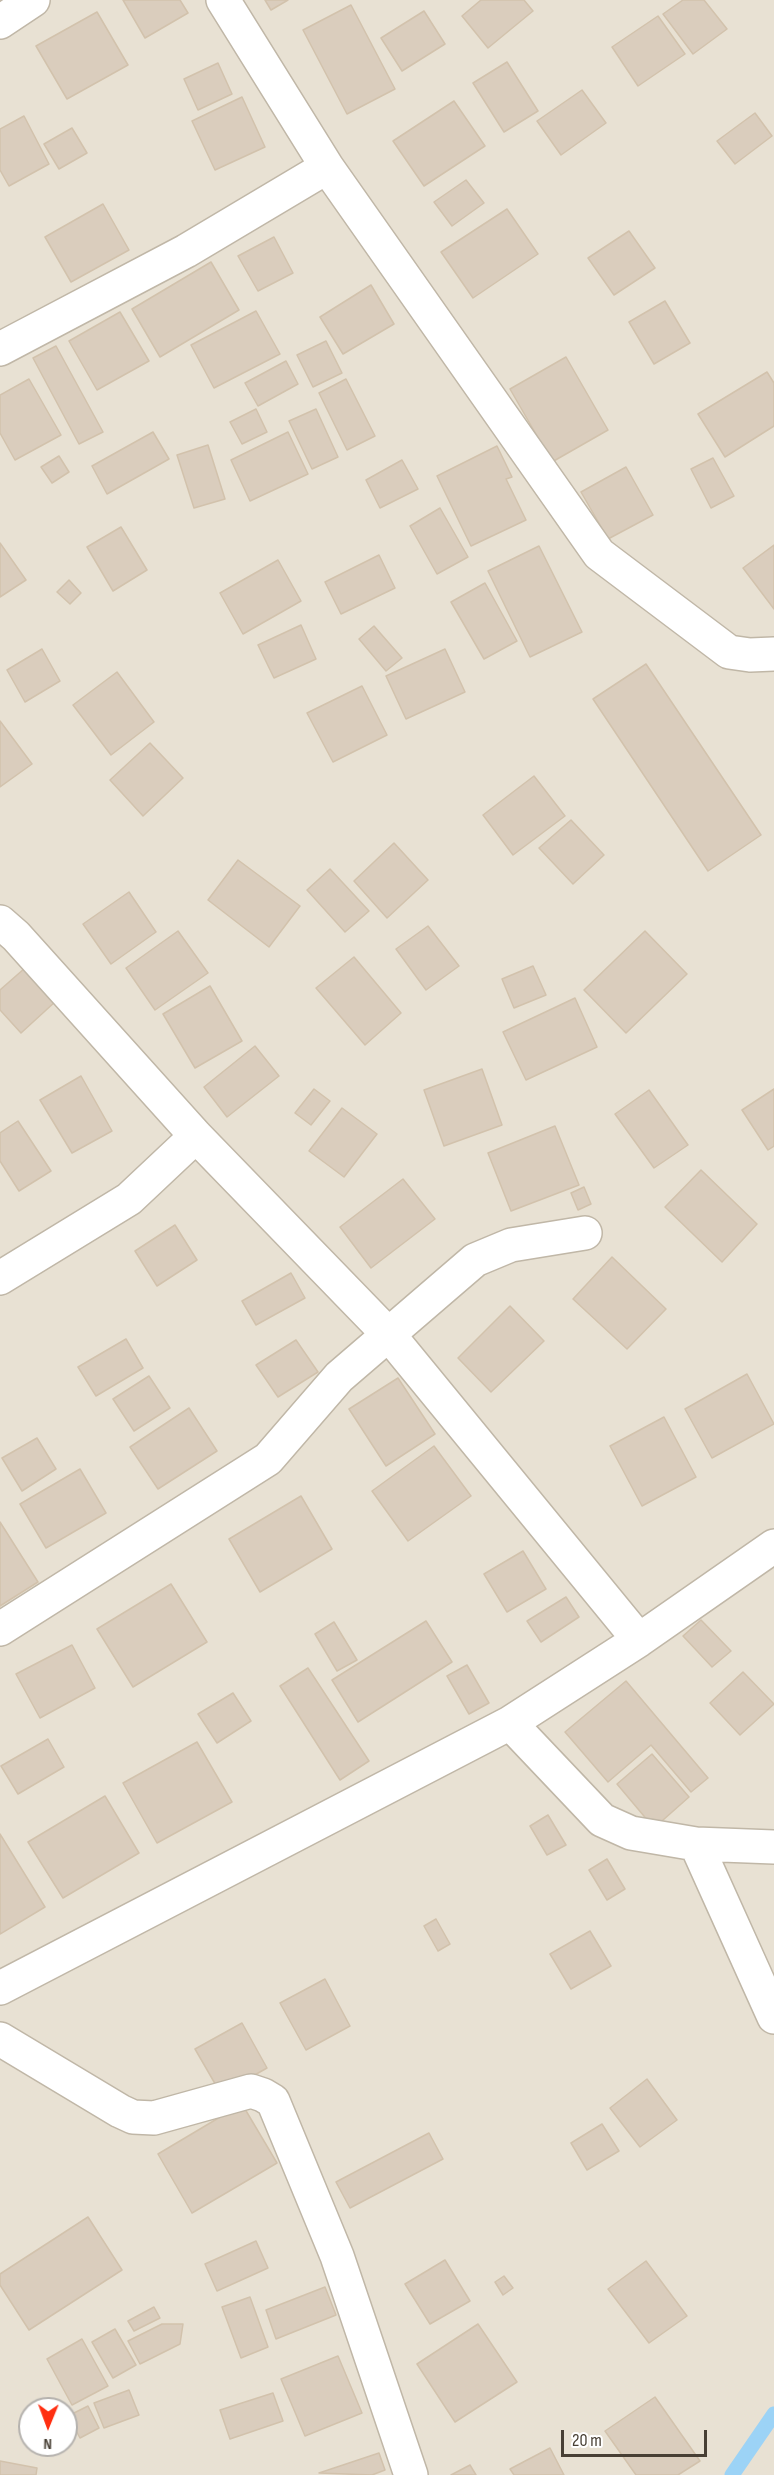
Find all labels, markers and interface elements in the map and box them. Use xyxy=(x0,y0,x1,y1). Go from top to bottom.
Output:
north arrow xyxy=(18,2397,78,2457)
scale bar xyxy=(564,2418,710,2456)
text: 20 m xyxy=(572,2430,602,2451)
text: N xyxy=(43,2434,52,2453)

